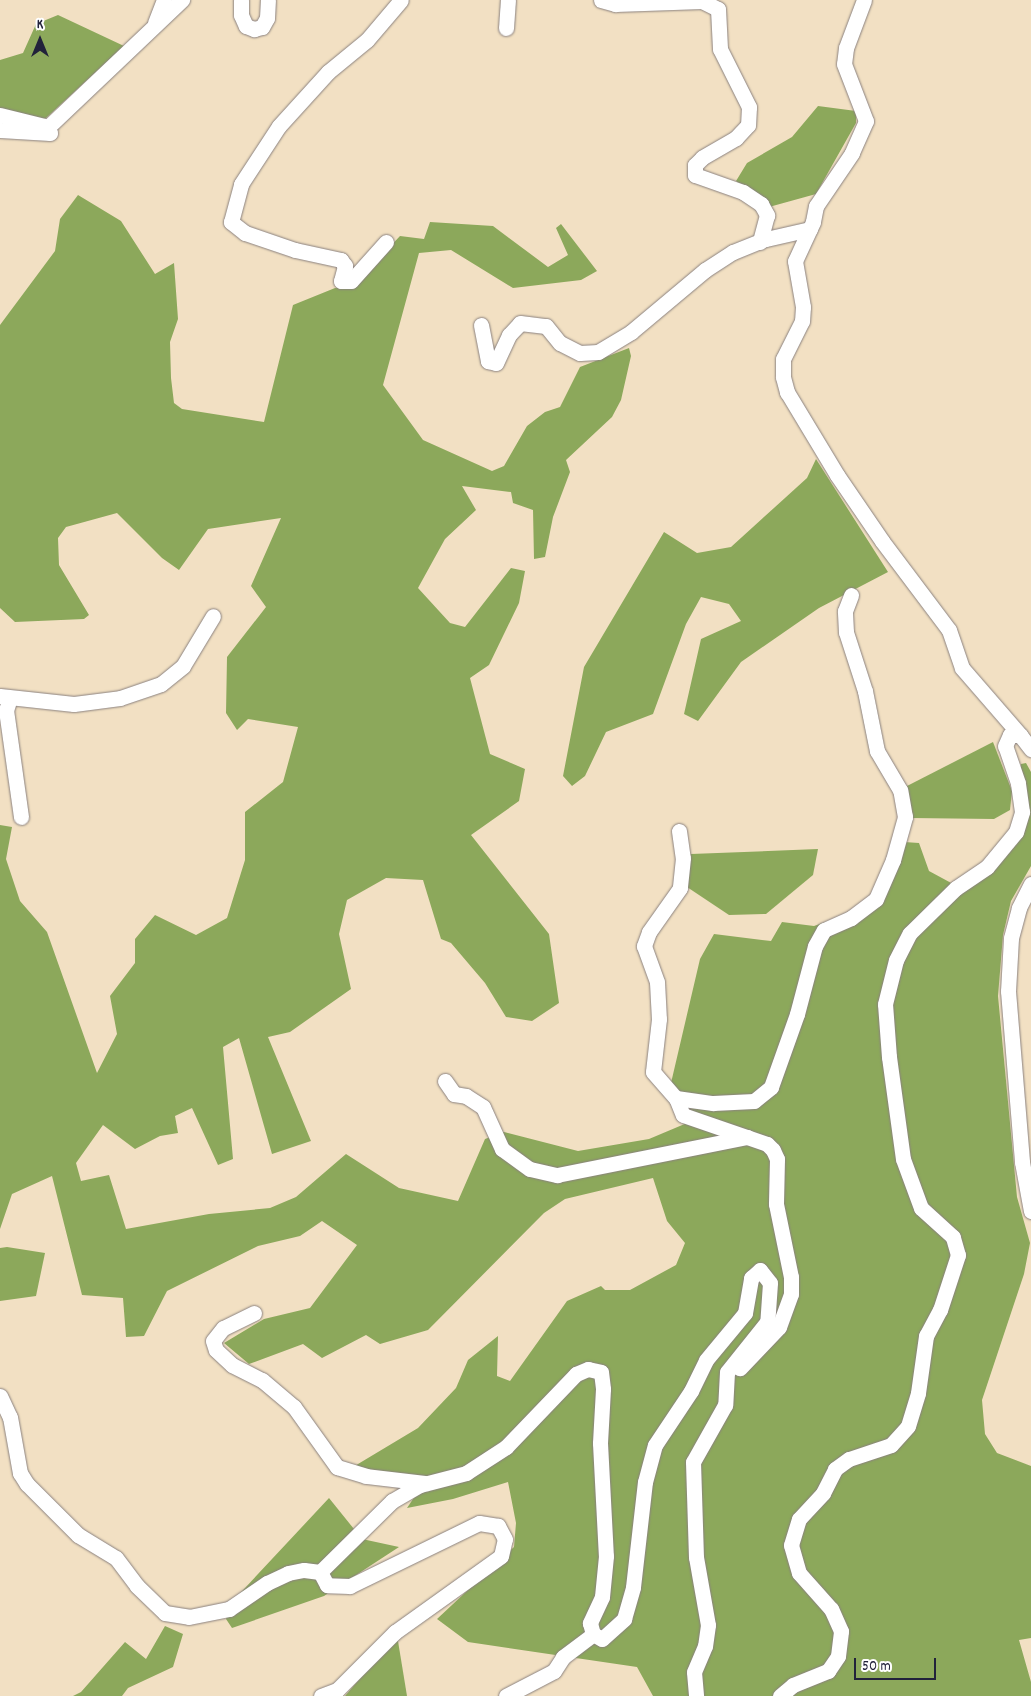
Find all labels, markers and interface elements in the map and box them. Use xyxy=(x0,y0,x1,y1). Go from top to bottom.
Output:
north arrow xyxy=(15,15,65,65)
text: K xyxy=(37,15,43,35)
scale bar xyxy=(856,1648,938,1680)
text: 50 m xyxy=(862,1656,891,1678)

